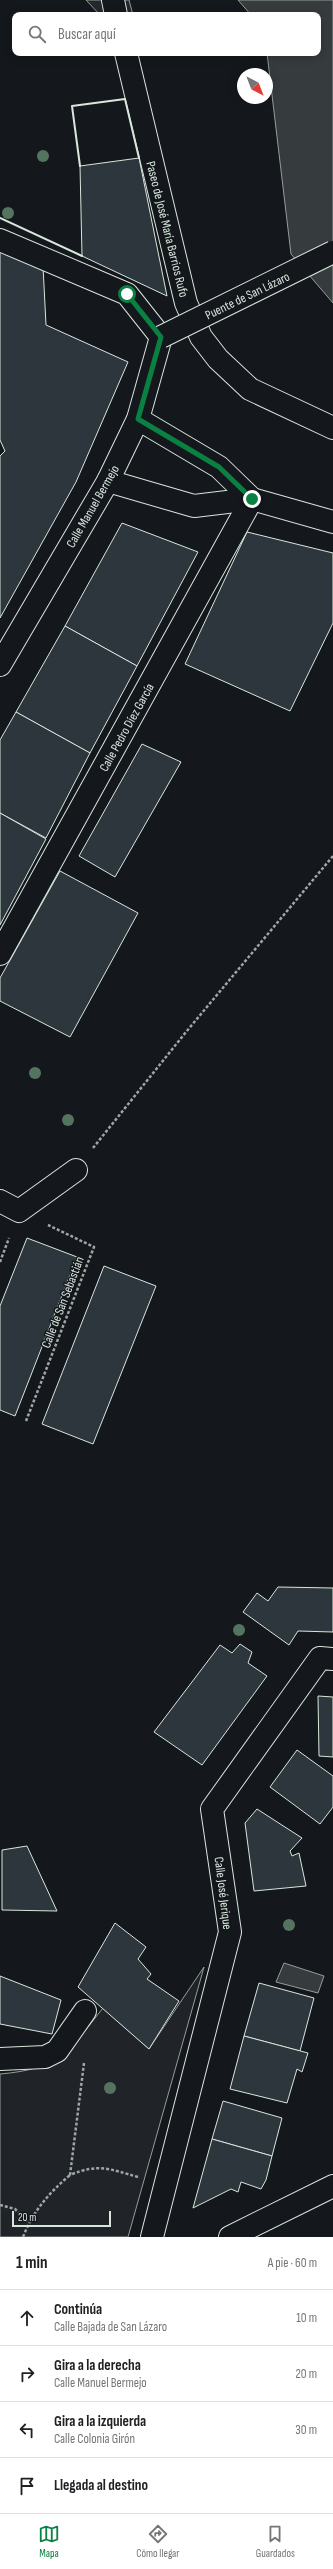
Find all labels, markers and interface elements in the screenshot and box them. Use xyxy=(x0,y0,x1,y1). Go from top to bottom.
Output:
search box xyxy=(12,12,321,56)
icon: search xyxy=(26,23,48,45)
text: Buscar aquí xyxy=(58,25,116,44)
north arrow xyxy=(237,68,273,104)
street label: Paseo de José María Barrios Rufo xyxy=(142,160,192,299)
street label: Puente de San Lázaro xyxy=(202,268,292,323)
route start xyxy=(118,285,136,303)
street label: Calle Manuel Bermejo xyxy=(63,462,123,551)
route end xyxy=(243,490,261,508)
street label: Calle Pedro Díez García xyxy=(96,680,158,775)
street label: Calle de San Sebastián xyxy=(38,1254,88,1350)
street label: Calle José Jerique xyxy=(211,1856,235,1931)
scale bar xyxy=(12,2209,111,2228)
text: 20 m xyxy=(18,2211,36,2224)
text: 1 min xyxy=(16,2253,48,2273)
text: A pie · 60 m xyxy=(268,2255,317,2271)
text: Continúa xyxy=(54,2300,102,2319)
icon: ahead xyxy=(16,2307,38,2329)
text: 10 m xyxy=(296,2310,317,2326)
text: Calle Bajada de San Lázaro xyxy=(54,2319,167,2335)
text: Gira a la derecha xyxy=(54,2356,141,2375)
icon: right xyxy=(16,2363,38,2385)
text: 20 m xyxy=(295,2366,317,2382)
text: Calle Manuel Bermejo xyxy=(54,2375,147,2391)
text: Gira a la izquierda xyxy=(54,2412,146,2431)
icon: left xyxy=(16,2419,38,2441)
text: 30 m xyxy=(295,2422,317,2438)
text: Calle Colonia Girón xyxy=(54,2431,135,2447)
icon: arrive xyxy=(16,2475,38,2497)
text: Llegada al destino xyxy=(54,2476,148,2495)
tab: Mapa xyxy=(38,2523,60,2560)
tab: Cómo llegar xyxy=(136,2523,180,2560)
tab: Guardados xyxy=(256,2523,295,2560)

